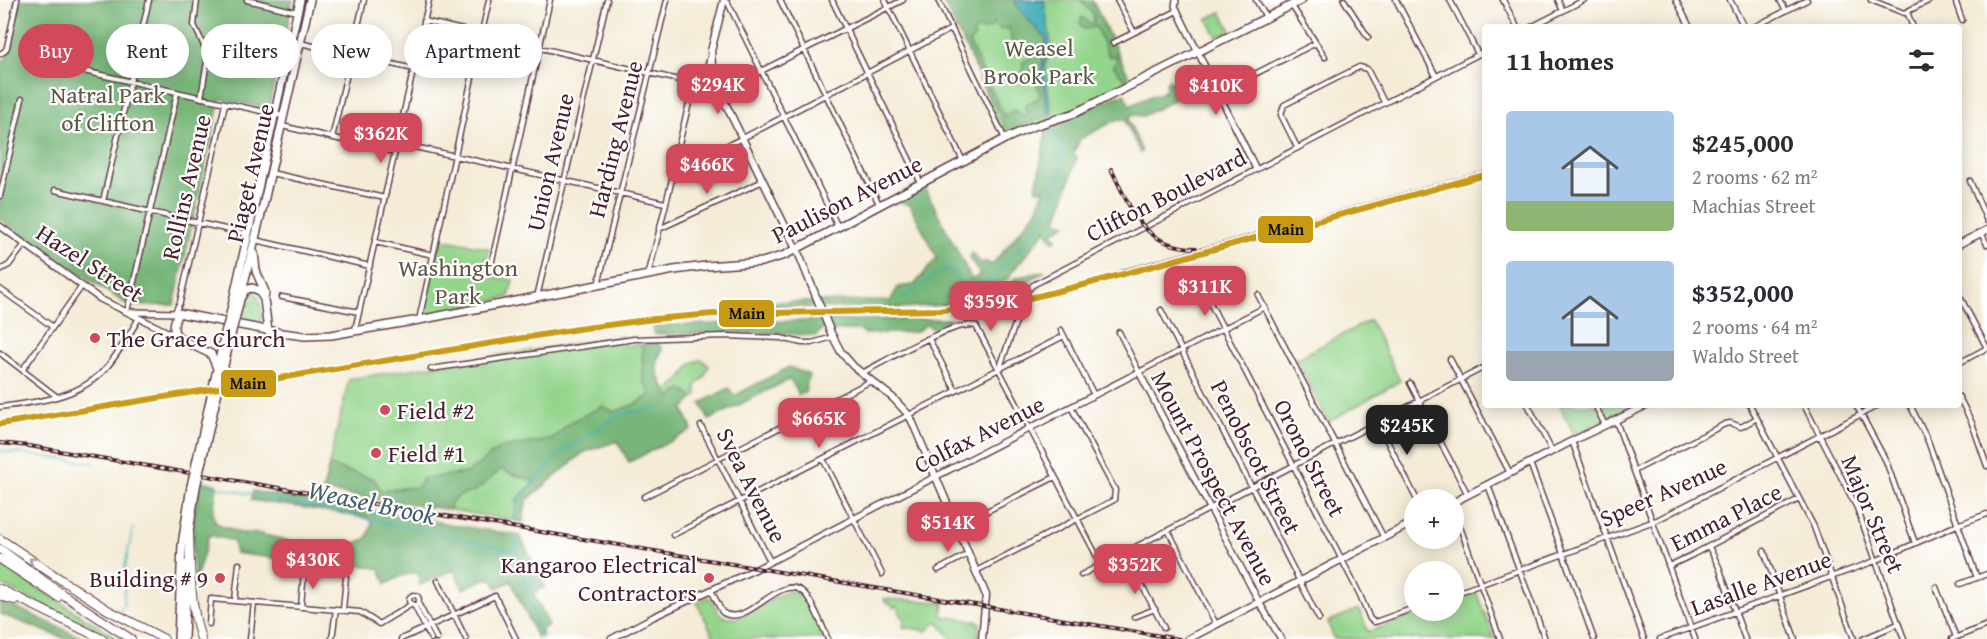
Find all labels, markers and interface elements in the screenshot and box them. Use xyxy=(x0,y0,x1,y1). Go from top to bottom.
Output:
chip: Buy xyxy=(18,24,94,78)
chip: Rent xyxy=(106,24,189,78)
chip: Filters xyxy=(201,24,299,78)
chip: New xyxy=(311,24,392,78)
chip: Apartment xyxy=(404,24,542,78)
park label: Weasel Brook Park xyxy=(983,30,1096,93)
text: 11 homes xyxy=(1506,41,1614,80)
icon: filters xyxy=(1905,44,1938,77)
street label: Harding Avenue xyxy=(579,57,651,221)
pin: $294K xyxy=(676,64,760,115)
pin: $410K xyxy=(1174,65,1258,116)
text: $294K xyxy=(691,69,745,98)
text: $410K xyxy=(1189,70,1243,99)
park label: Natral Park of Clifton xyxy=(51,77,166,140)
street label: Union Avenue xyxy=(517,89,583,235)
street label: Piaget Avenue xyxy=(217,100,283,246)
street label: Rollins Avenue xyxy=(152,111,220,263)
pin: $362K xyxy=(339,113,423,164)
text: $362K xyxy=(354,118,408,147)
text: $245,000 xyxy=(1692,123,1794,162)
icon: home xyxy=(1554,135,1626,207)
street label: Clifton Boulevard xyxy=(1080,139,1252,251)
pin: $466K xyxy=(665,144,749,195)
street label: Paulison Avenue xyxy=(766,146,928,252)
text: $466K xyxy=(680,149,734,178)
text: 2 rooms · 62 m² xyxy=(1692,162,1818,191)
text: Machias Street xyxy=(1692,191,1816,220)
street label: Hazel Street xyxy=(29,215,151,311)
line badge: Main xyxy=(1257,215,1314,244)
text: Main xyxy=(1268,217,1305,241)
park label: Washington Park xyxy=(398,250,519,313)
pin: $311K xyxy=(1163,266,1247,317)
text: $311K xyxy=(1178,271,1232,300)
text: $352,000 xyxy=(1692,273,1794,312)
pin: $359K xyxy=(949,281,1033,332)
icon: home xyxy=(1554,285,1626,357)
text: $359K xyxy=(964,286,1018,315)
line badge: Main xyxy=(718,299,775,328)
text: Main xyxy=(729,301,766,325)
text: 2 rooms · 64 m² xyxy=(1692,312,1818,341)
place label: The Grace Church xyxy=(107,321,286,356)
marker: The Grace Church xyxy=(88,331,102,345)
text: Waldo Street xyxy=(1692,341,1799,370)
street label: Mount Prospect Avenue xyxy=(1143,364,1285,592)
line badge: Main xyxy=(220,369,277,398)
text: Main xyxy=(230,371,267,395)
street label: Penobscot Street xyxy=(1202,374,1310,541)
street label: Colfax Avenue xyxy=(908,386,1050,482)
place label: Field #2 xyxy=(397,393,475,428)
street label: Orono Street xyxy=(1265,393,1355,523)
pin: $665K xyxy=(777,398,861,449)
marker: Field #2 xyxy=(378,403,392,417)
text: $665K xyxy=(792,403,846,432)
pin: $245K xyxy=(1365,405,1449,456)
text: $245K xyxy=(1380,410,1434,439)
street label: Svea Avenue xyxy=(708,421,796,549)
place label: Field #1 xyxy=(388,436,466,471)
marker: Field #1 xyxy=(369,446,383,460)
street label: Speer Avenue xyxy=(1594,448,1732,536)
street label: Major Street xyxy=(1832,449,1914,579)
water label: Weasel Brook xyxy=(304,469,440,535)
street label: Emma Place xyxy=(1664,474,1788,560)
map controls xyxy=(1404,489,1464,621)
button: + xyxy=(1404,489,1464,549)
pin: $514K xyxy=(906,502,990,553)
text: $514K xyxy=(921,507,975,536)
pin: $430K xyxy=(271,539,355,590)
street label: Lasalle Avenue xyxy=(1686,541,1836,625)
text: $430K xyxy=(286,544,340,573)
pin: $352K xyxy=(1093,544,1177,595)
place label: Kangaroo Electrical Contractors xyxy=(501,547,697,610)
text: $352K xyxy=(1108,549,1162,578)
one-way arrow xyxy=(29,557,40,568)
place label: Building # 9 xyxy=(89,561,208,596)
button: − xyxy=(1404,561,1464,621)
marker: Building # 9 xyxy=(213,571,227,585)
marker: Kangaroo Electrical Contractors xyxy=(702,571,716,585)

